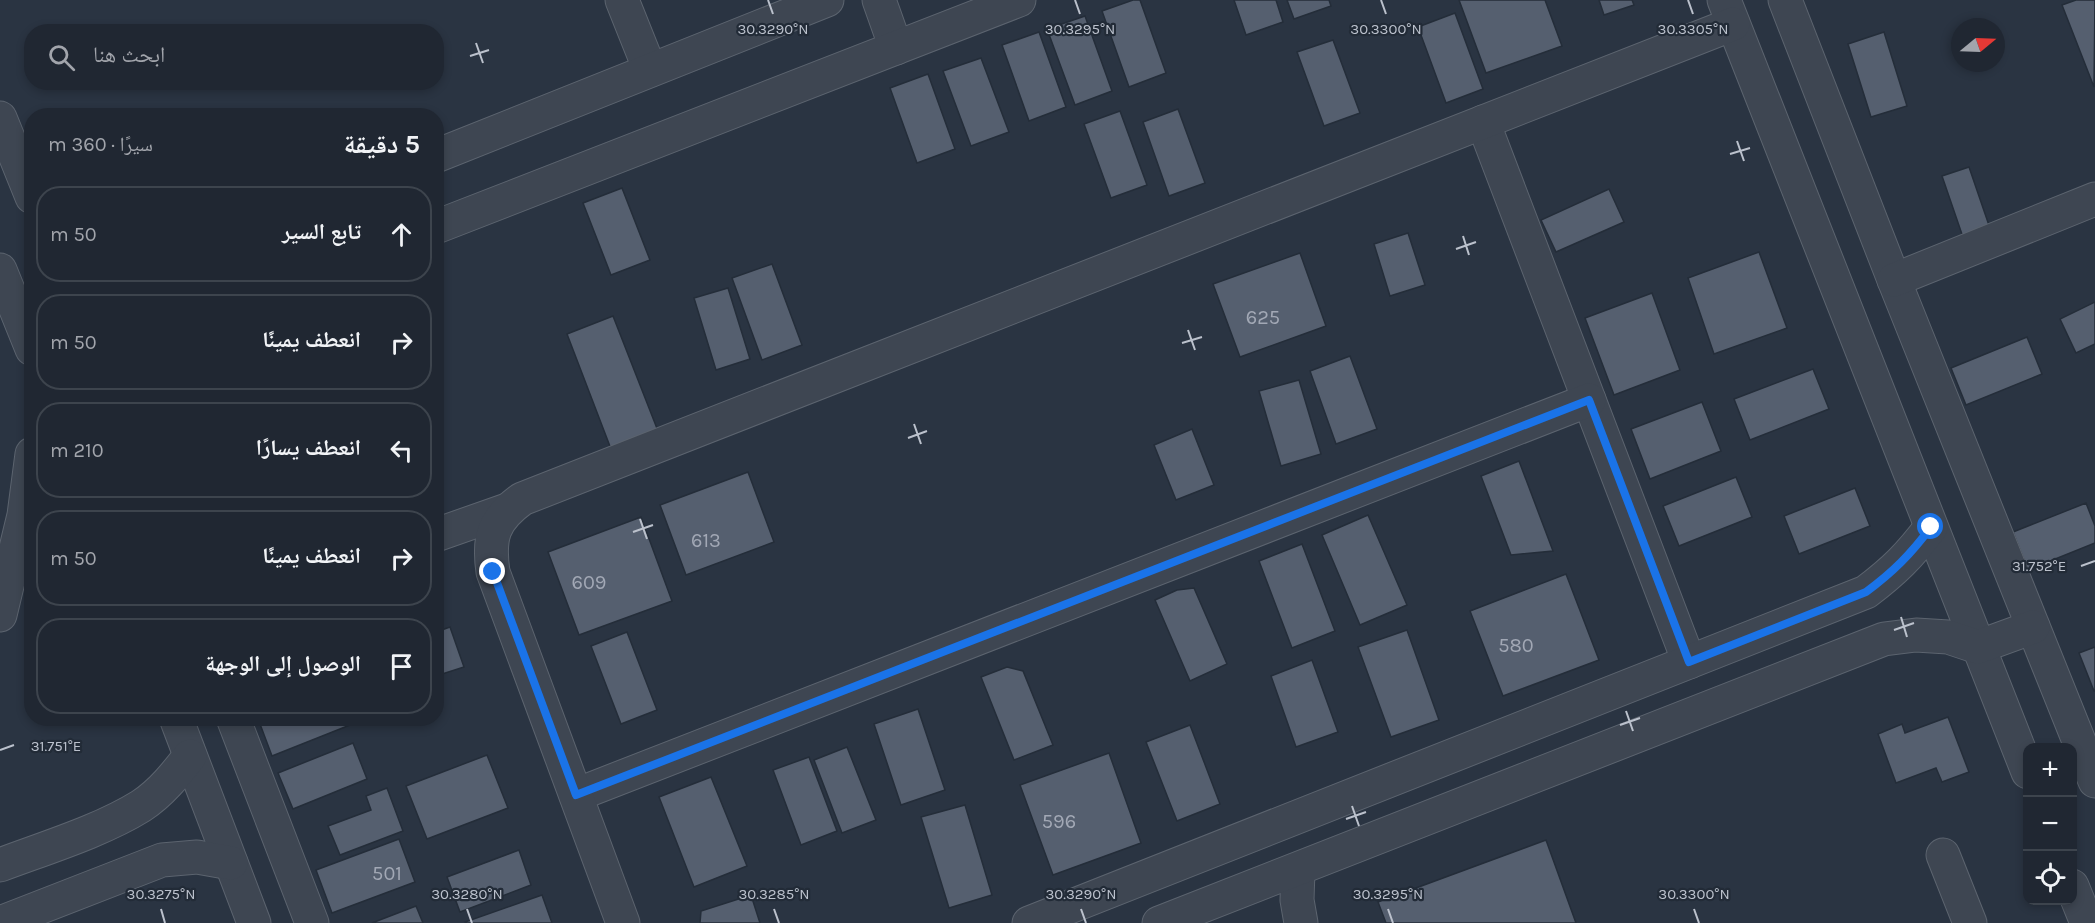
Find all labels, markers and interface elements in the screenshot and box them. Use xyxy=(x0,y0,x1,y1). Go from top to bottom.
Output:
north arrow xyxy=(1951,18,2005,72)
text: 30.3290°N xyxy=(738,20,808,38)
text: 30.3295°N xyxy=(1045,20,1115,38)
text: 30.3300°N xyxy=(1350,20,1422,38)
text: 30.3305°N xyxy=(1658,20,1728,38)
search box xyxy=(24,24,444,90)
icon: search xyxy=(45,41,78,74)
text: ابحث هنا xyxy=(93,42,165,68)
text: 5 دقيقة xyxy=(344,129,420,160)
text: سيرًا · 360 m xyxy=(48,133,153,156)
icon: ahead xyxy=(385,218,418,251)
text: تابع السير xyxy=(282,219,361,245)
text: 50 m xyxy=(50,223,97,246)
house number: 625 xyxy=(1246,306,1280,329)
icon: right xyxy=(385,326,418,359)
text: انعطف يمينًا xyxy=(262,327,361,353)
text: 50 m xyxy=(50,331,97,354)
icon: left xyxy=(385,434,418,467)
text: انعطف يسارًا xyxy=(256,435,361,461)
text: 210 m xyxy=(50,439,104,462)
route start xyxy=(1917,513,1943,539)
house number: 613 xyxy=(691,529,721,552)
icon: right xyxy=(385,542,418,575)
text: انعطف يمينًا xyxy=(262,543,361,569)
text: 50 m xyxy=(50,547,97,570)
text: 31.752°E xyxy=(2012,557,2066,575)
route end xyxy=(479,558,505,584)
house number: 609 xyxy=(572,571,606,594)
house number: 580 xyxy=(1498,634,1534,657)
icon: arrive xyxy=(385,650,418,683)
text: الوصول إلى الوجهة xyxy=(205,651,361,677)
text: 31.751°E xyxy=(31,737,81,755)
map controls xyxy=(2023,743,2077,905)
button: + xyxy=(2023,743,2077,797)
button: − xyxy=(2023,797,2077,851)
house number: 596 xyxy=(1042,810,1076,833)
button: locate xyxy=(2023,851,2077,905)
house number: 501 xyxy=(372,862,402,885)
text: 30.3275°N xyxy=(127,885,195,903)
text: 30.3280°N xyxy=(431,885,503,903)
text: 30.3285°N xyxy=(738,885,810,903)
text: 30.3290°N xyxy=(1046,885,1116,903)
text: 30.3295°N xyxy=(1353,885,1423,903)
text: 30.3300°N xyxy=(1658,885,1730,903)

